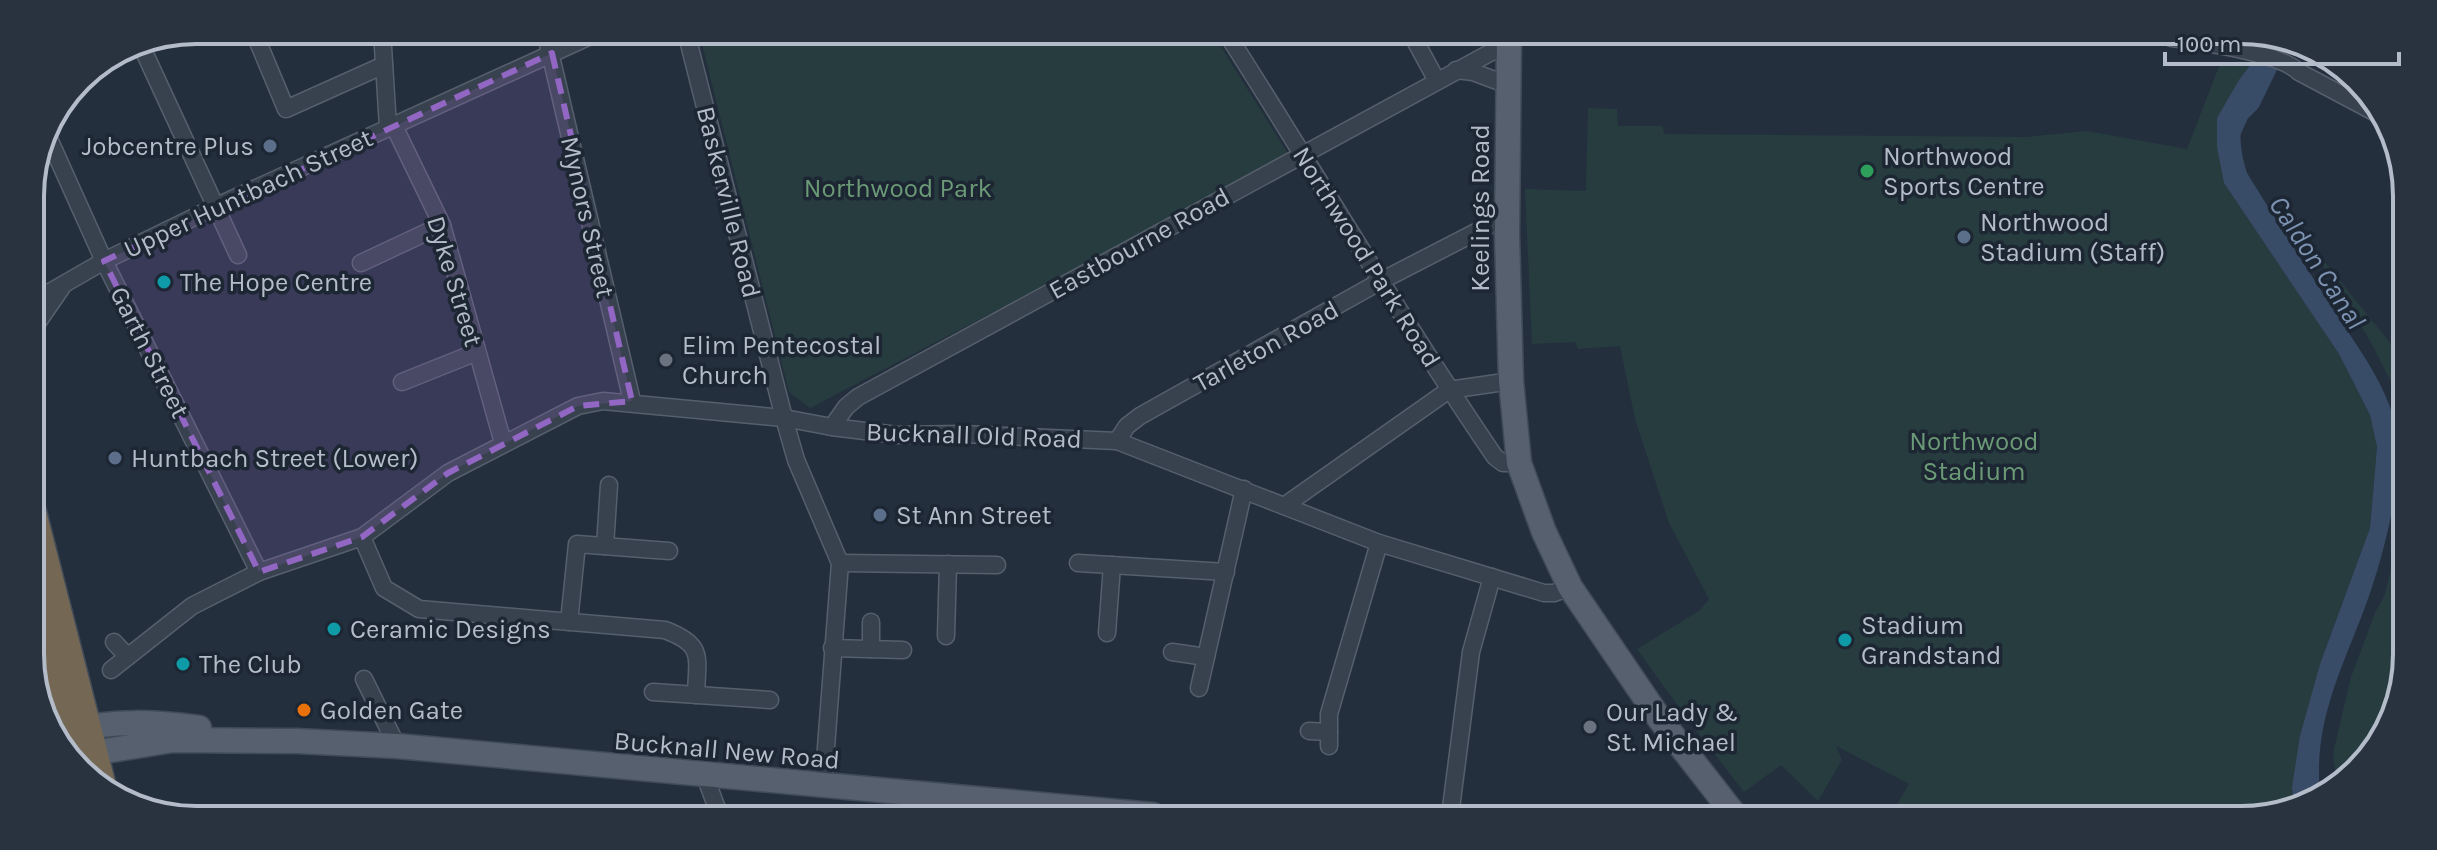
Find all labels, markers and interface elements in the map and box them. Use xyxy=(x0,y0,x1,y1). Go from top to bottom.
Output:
scale bar xyxy=(2165,16,2399,66)
text: 100 m xyxy=(2177,30,2242,58)
street label: Baskerville Road xyxy=(690,103,767,301)
street label: Upper Huntbach Street xyxy=(119,122,378,265)
street label: Keelings Road xyxy=(1465,124,1496,292)
place label: Jobcentre Plus xyxy=(82,131,254,162)
street label: Mynors Street xyxy=(554,133,621,301)
marker: Jobcentre Plus xyxy=(261,137,279,155)
street label: Northwood Park Road xyxy=(1286,141,1447,373)
place label: Northwood Sports Centre xyxy=(1883,141,2045,202)
marker: Northwood Sports Centre xyxy=(1858,162,1876,180)
park label: Northwood Park xyxy=(804,173,992,204)
street label: Eastbourne Road xyxy=(1043,181,1235,306)
water label: Caldon Canal xyxy=(2262,189,2373,335)
place label: Northwood Stadium (Staff) xyxy=(1980,207,2165,268)
street label: Dyke Street xyxy=(420,212,489,350)
marker: Northwood Stadium (Staff) xyxy=(1955,228,1973,246)
place label: The Hope Centre xyxy=(180,267,372,298)
marker: The Hope Centre xyxy=(155,273,173,291)
street label: Garth Street xyxy=(103,281,196,423)
street label: Tarleton Road xyxy=(1188,294,1344,399)
place label: Elim Pentecostal Church xyxy=(682,330,881,391)
marker: Elim Pentecostal Church xyxy=(657,351,675,369)
street label: Bucknall Old Road xyxy=(865,416,1083,455)
park label: Northwood Stadium xyxy=(1909,426,2039,487)
place label: Huntbach Street (Lower) xyxy=(131,443,419,474)
marker: Huntbach Street (Lower) xyxy=(106,449,124,467)
place label: St Ann Street xyxy=(896,500,1052,531)
marker: St Ann Street xyxy=(871,506,889,524)
place label: Stadium Grandstand xyxy=(1861,610,2001,671)
place label: Ceramic Designs xyxy=(350,614,551,645)
marker: Ceramic Designs xyxy=(325,620,343,638)
marker: Stadium Grandstand xyxy=(1836,631,1854,649)
place label: The Club xyxy=(199,649,302,680)
marker: The Club xyxy=(174,655,192,673)
place label: Golden Gate xyxy=(320,695,463,726)
place label: Our Lady & St. Michael xyxy=(1606,697,1738,758)
marker: Golden Gate xyxy=(295,701,313,719)
marker: Our Lady & St. Michael xyxy=(1581,718,1599,736)
street label: Bucknall New Road xyxy=(613,725,841,776)

